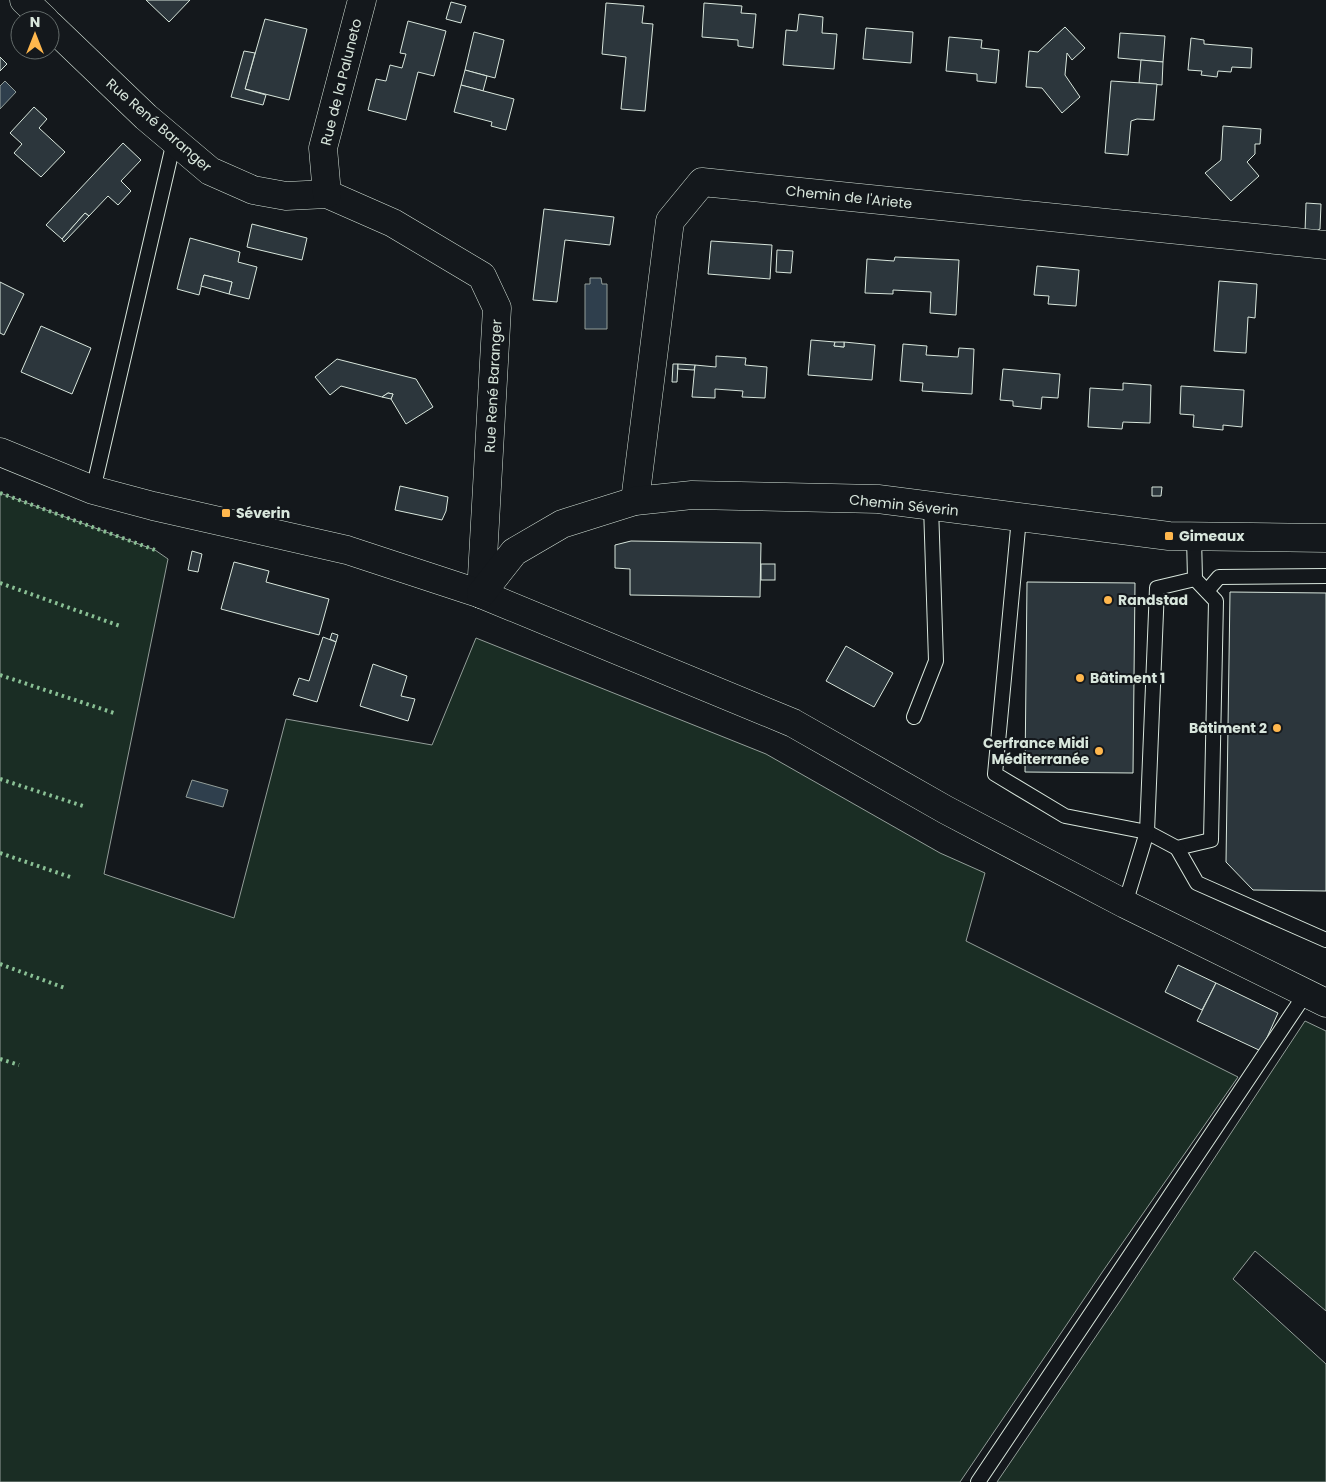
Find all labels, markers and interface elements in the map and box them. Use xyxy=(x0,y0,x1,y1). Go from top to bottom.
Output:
north arrow xyxy=(10,10,60,60)
text: N xyxy=(30,12,40,32)
street label: Rue de la Paluneto xyxy=(316,16,366,148)
street label: Rue René Baranger xyxy=(102,74,216,176)
street label: Chemin de l'Ariete xyxy=(785,180,914,214)
street label: Rue René Baranger xyxy=(480,319,506,453)
street label: Chemin Séverin xyxy=(848,489,960,521)
place label: Séverin xyxy=(236,503,290,523)
marker: Séverin xyxy=(220,507,232,519)
place label: Gimeaux xyxy=(1179,526,1245,546)
marker: Gimeaux xyxy=(1163,530,1175,542)
place label: Randstad xyxy=(1118,590,1188,610)
marker: Randstad xyxy=(1102,594,1114,606)
place label: Bâtiment 1 xyxy=(1090,668,1165,688)
marker: Bâtiment 1 xyxy=(1074,672,1086,684)
place label: Bâtiment 2 xyxy=(1189,718,1267,738)
marker: Bâtiment 2 xyxy=(1271,722,1283,734)
place label: Cerfrance Midi Méditerranée xyxy=(983,733,1089,769)
marker: Cerfrance Midi Méditerranée xyxy=(1093,745,1105,757)

